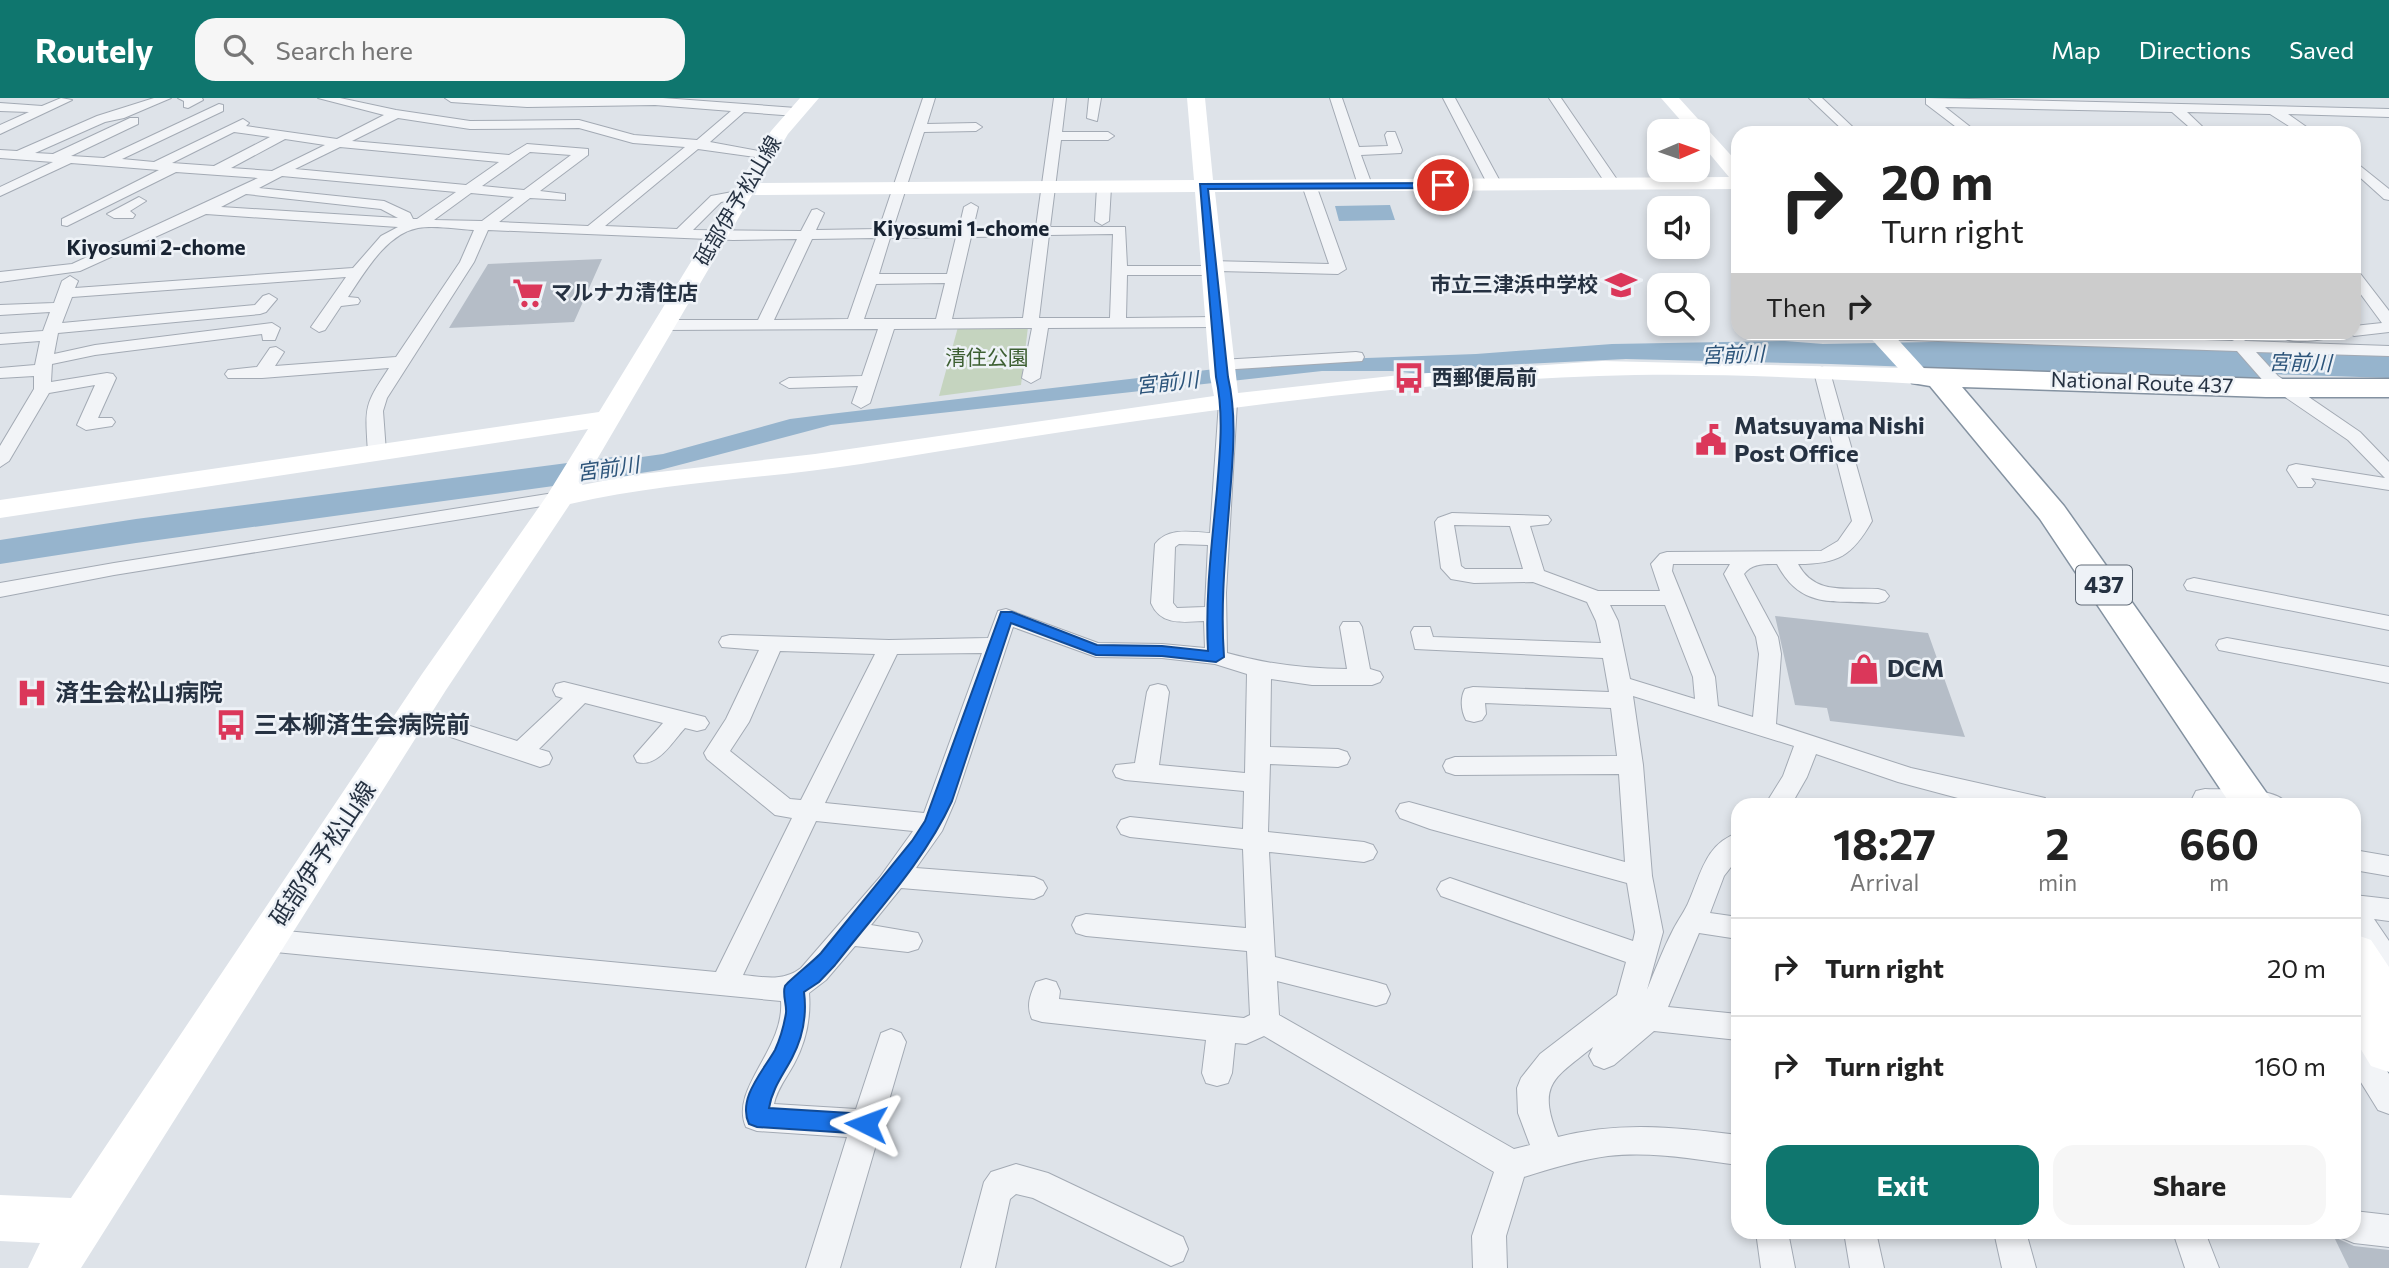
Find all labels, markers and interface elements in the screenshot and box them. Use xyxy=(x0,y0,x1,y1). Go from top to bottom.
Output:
search box xyxy=(195,18,685,81)
text: Routely xyxy=(35,29,153,70)
icon: search xyxy=(219,30,257,68)
text: Search here xyxy=(275,34,413,65)
text: Map xyxy=(2051,35,2101,64)
text: Directions xyxy=(2139,35,2251,64)
text: Saved xyxy=(2289,35,2354,64)
north arrow xyxy=(1647,119,1710,182)
map controls xyxy=(1647,119,1710,336)
street label: 砥部伊予松山線 xyxy=(688,131,785,270)
text: 20 m xyxy=(1881,150,1993,210)
icon: right xyxy=(1766,154,1857,245)
pin xyxy=(1413,155,1473,215)
icon: arrive xyxy=(1424,166,1462,204)
button: sound xyxy=(1647,196,1710,259)
text: Turn right xyxy=(1881,210,2024,250)
district label: Kiyosumi 1-chome xyxy=(873,215,1049,240)
district label: Kiyosumi 2-chome xyxy=(66,234,246,259)
school or university icon: 市立三津浜中学校 xyxy=(1604,268,1638,302)
place label: 市立三津浜中学校 xyxy=(1430,271,1598,296)
button: search xyxy=(1647,273,1710,336)
supermarket icon: マルナカ清住店 xyxy=(511,276,545,310)
place label: マルナカ清住店 xyxy=(551,279,698,304)
icon: right xyxy=(1840,287,1878,325)
text: Then xyxy=(1766,291,1826,322)
water label: 宮前川 xyxy=(1701,340,1767,367)
park label: 清住公園 xyxy=(945,344,1029,369)
water label: 宮前川 xyxy=(2268,348,2334,375)
bus stop icon: 西郵便局前 xyxy=(1392,361,1426,395)
place label: 西郵便局前 xyxy=(1432,364,1537,389)
water label: 宮前川 xyxy=(1134,366,1201,397)
street label: National Route 437 xyxy=(2050,366,2234,397)
place label: Matsuyama Nishi Post Office xyxy=(1734,410,1925,467)
public building icon: Matsuyama Nishi Post Office xyxy=(1694,423,1728,457)
water label: 宮前川 xyxy=(575,450,643,484)
road number: 437 xyxy=(2076,565,2132,604)
shop icon: DCM xyxy=(1847,652,1881,686)
place label: DCM xyxy=(1887,653,1944,682)
hospital icon: 済生会松山病院 xyxy=(15,676,49,710)
place label: 済生会松山病院 xyxy=(55,677,223,706)
bus stop icon: 三本柳済生会病院前 xyxy=(214,708,248,742)
place label: 三本柳済生会病院前 xyxy=(254,709,470,738)
street label: 砥部伊予松山線 xyxy=(263,775,381,931)
text: 18:27 xyxy=(1833,817,1936,869)
text: 2 xyxy=(2046,817,2069,869)
text: 660 xyxy=(2179,817,2259,869)
text: Arrival xyxy=(1850,868,1919,896)
text: min xyxy=(2038,868,2077,896)
text: m xyxy=(2209,868,2229,896)
icon: right xyxy=(1766,948,1804,986)
text: Turn right xyxy=(1825,952,1944,983)
text: 20 m xyxy=(2267,952,2326,983)
icon: right xyxy=(1766,1046,1804,1084)
text: Turn right xyxy=(1825,1050,1944,1081)
text: 160 m xyxy=(2254,1050,2326,1081)
position arrow xyxy=(829,1087,903,1161)
button: Exit xyxy=(1766,1145,2039,1225)
button: Share xyxy=(2053,1145,2326,1225)

